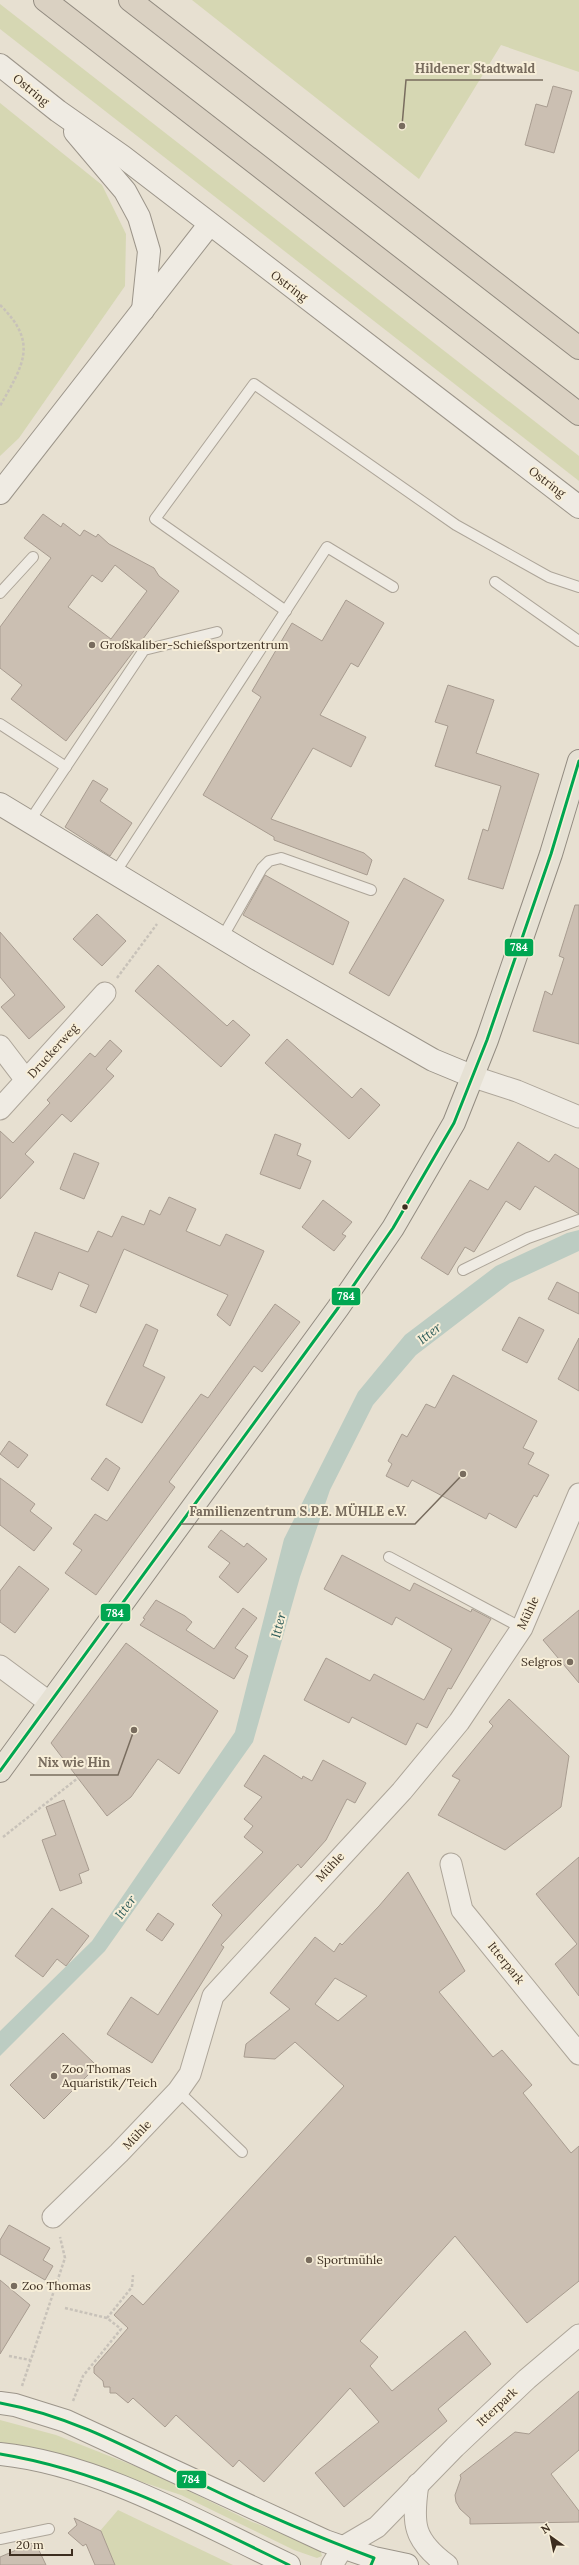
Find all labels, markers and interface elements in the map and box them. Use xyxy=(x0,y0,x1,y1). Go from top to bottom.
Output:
callout: Hildener Stadtwald xyxy=(406,55,543,80)
text: Hildener Stadtwald xyxy=(415,60,535,77)
street label: Ostring xyxy=(10,70,53,109)
street label: Ostring xyxy=(268,267,311,305)
street label: Ostring xyxy=(526,463,569,501)
place label: Großkaliber-Schießsportzentrum xyxy=(100,637,289,652)
marker: Großkaliber-Schießsportzentrum xyxy=(87,640,97,650)
line badge: 784 xyxy=(504,938,534,957)
text: 784 xyxy=(510,940,528,954)
street label: Druckerweg xyxy=(24,1020,81,1081)
unlabelled marker xyxy=(400,1202,410,1212)
line badge: 784 xyxy=(331,1287,361,1306)
text: 784 xyxy=(337,1289,355,1303)
water label: Itter xyxy=(414,1319,445,1348)
callout: Familienzentrum S.P.E. MÜHLE e.V. xyxy=(181,1499,415,1524)
text: Familienzentrum S.P.E. MÜHLE e.V. xyxy=(189,1502,407,1520)
street label: Mühle xyxy=(513,1593,542,1632)
line badge: 784 xyxy=(100,1603,131,1622)
text: 784 xyxy=(106,1606,124,1620)
water label: Itter xyxy=(267,1611,290,1640)
place label: Selgros xyxy=(521,1654,562,1669)
marker: Selgros xyxy=(565,1657,575,1667)
callout: Nix wie Hin xyxy=(30,1750,118,1775)
text: Nix wie Hin xyxy=(38,1754,111,1771)
street label: Mühle xyxy=(312,1848,347,1885)
water label: Itter xyxy=(111,1892,140,1923)
street label: Itterpark xyxy=(485,1939,528,1987)
place label: Zoo Thomas Aquaristik/Teich xyxy=(61,2061,157,2091)
marker: Zoo Thomas Aquaristik/Teich xyxy=(49,2071,59,2081)
street label: Mühle xyxy=(119,2116,154,2153)
place label: Sportmühle xyxy=(317,2252,383,2267)
marker: Sportmühle xyxy=(304,2255,314,2265)
place label: Zoo Thomas xyxy=(22,2278,91,2293)
marker: Zoo Thomas xyxy=(9,2281,19,2291)
street label: Itterpark xyxy=(473,2384,520,2429)
line badge: 784 xyxy=(176,2470,207,2489)
text: 784 xyxy=(182,2472,200,2486)
north arrow xyxy=(531,2517,571,2557)
text: N xyxy=(538,2520,553,2537)
scale bar xyxy=(10,2531,72,2557)
text: 20 m xyxy=(16,2537,44,2552)

